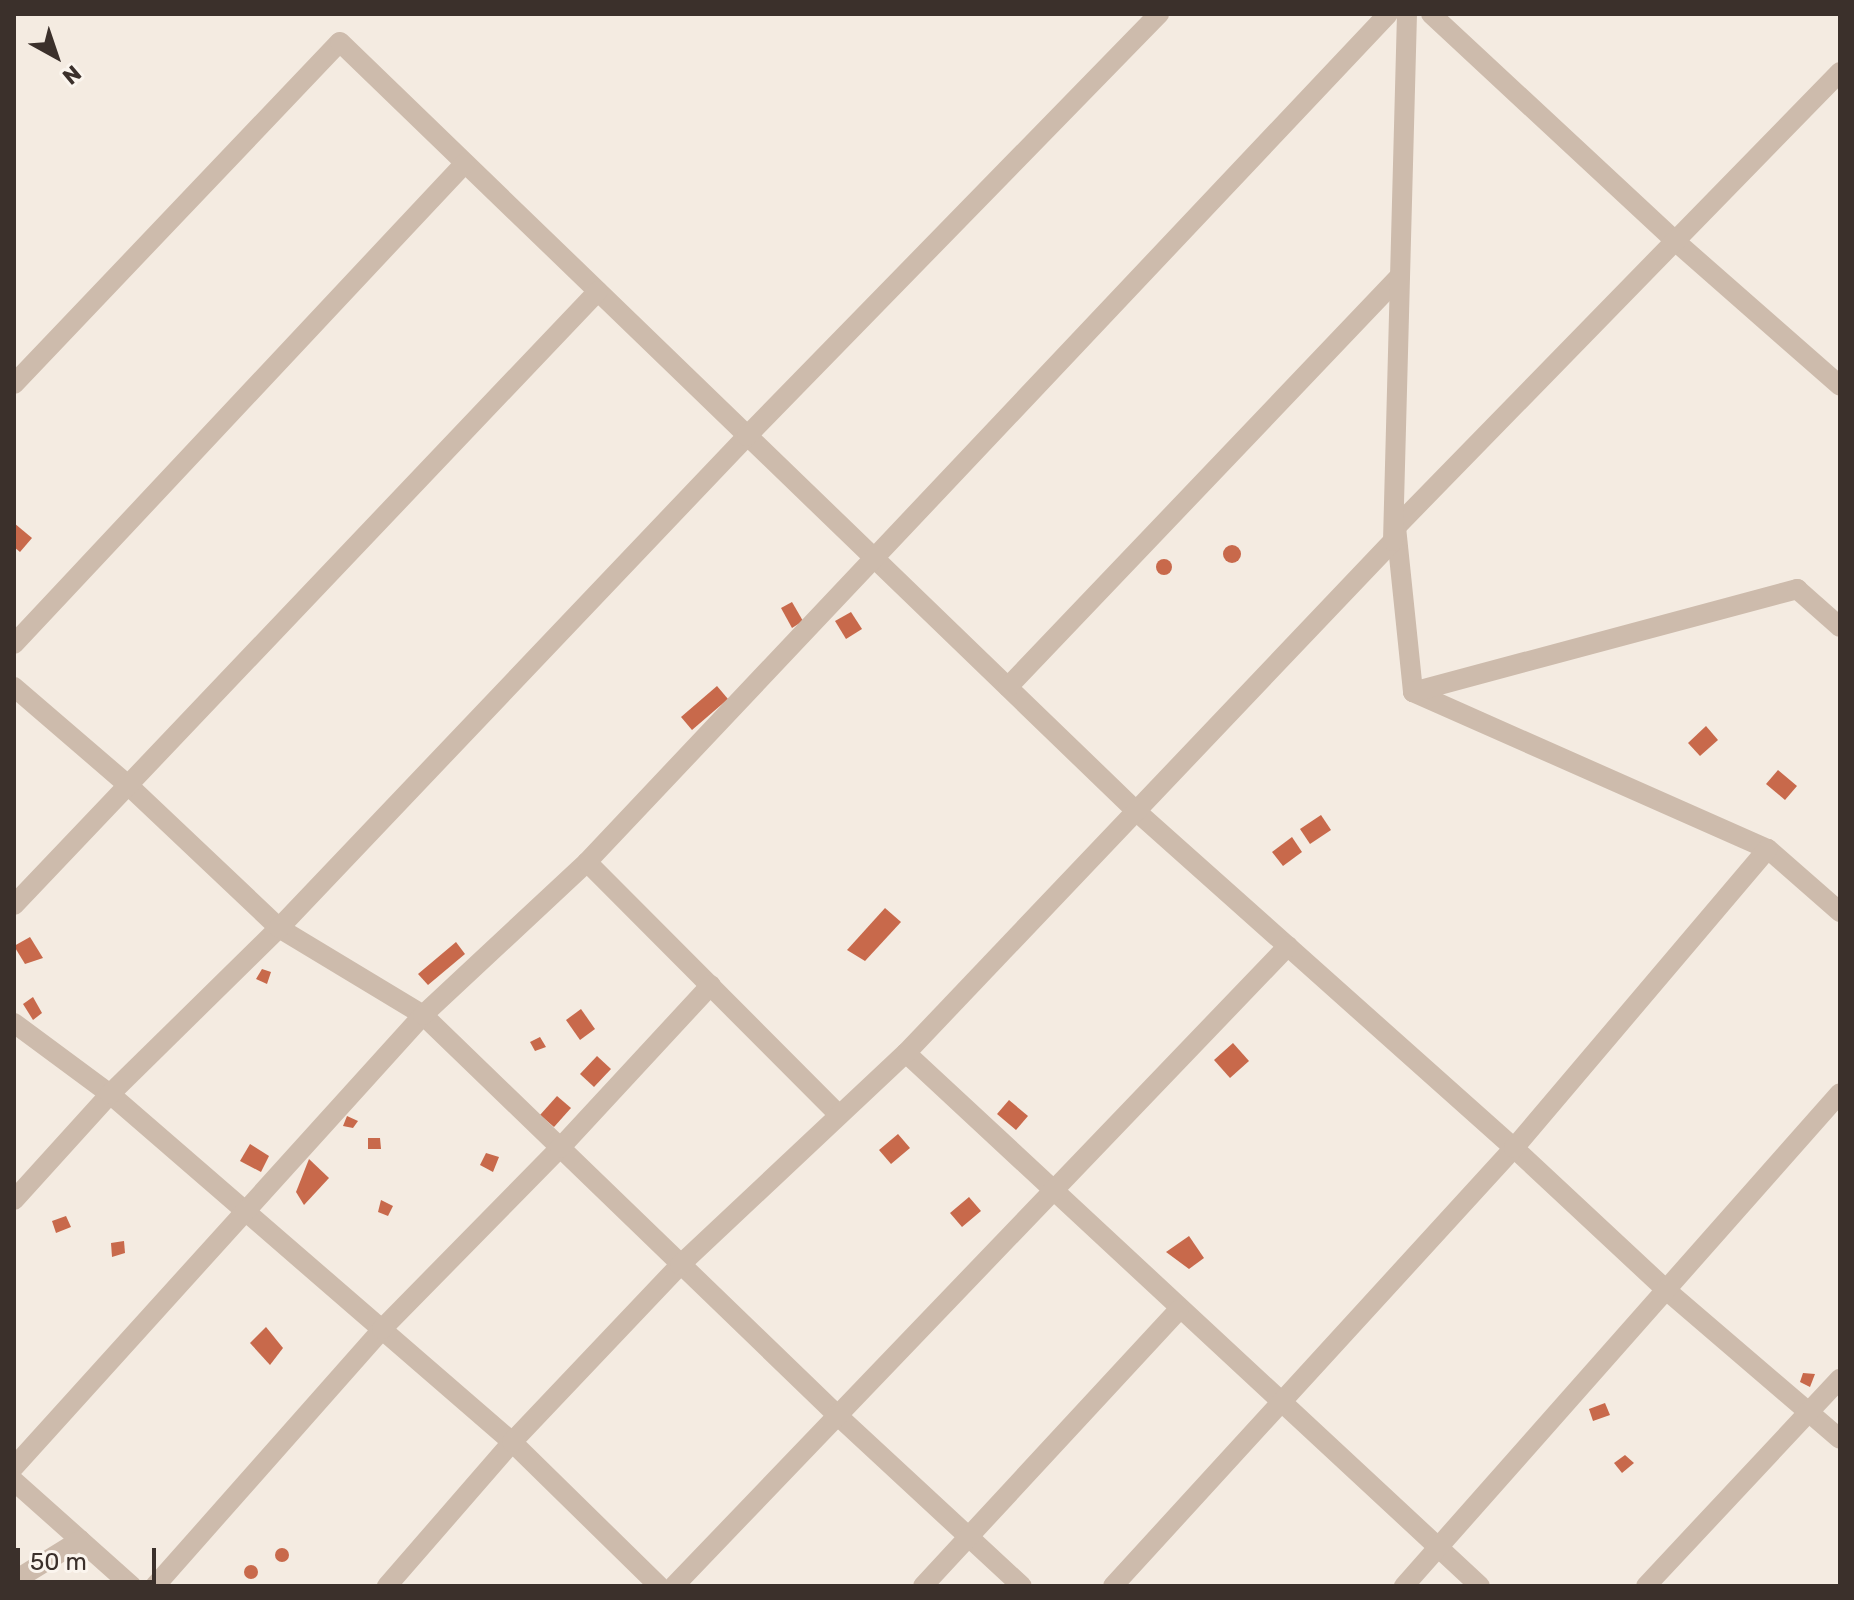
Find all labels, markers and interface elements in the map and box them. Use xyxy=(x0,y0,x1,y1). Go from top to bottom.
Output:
north arrow xyxy=(16,16,96,96)
text: N xyxy=(57,59,86,90)
scale bar xyxy=(20,1532,160,1582)
text: 50 m xyxy=(30,1548,87,1576)

